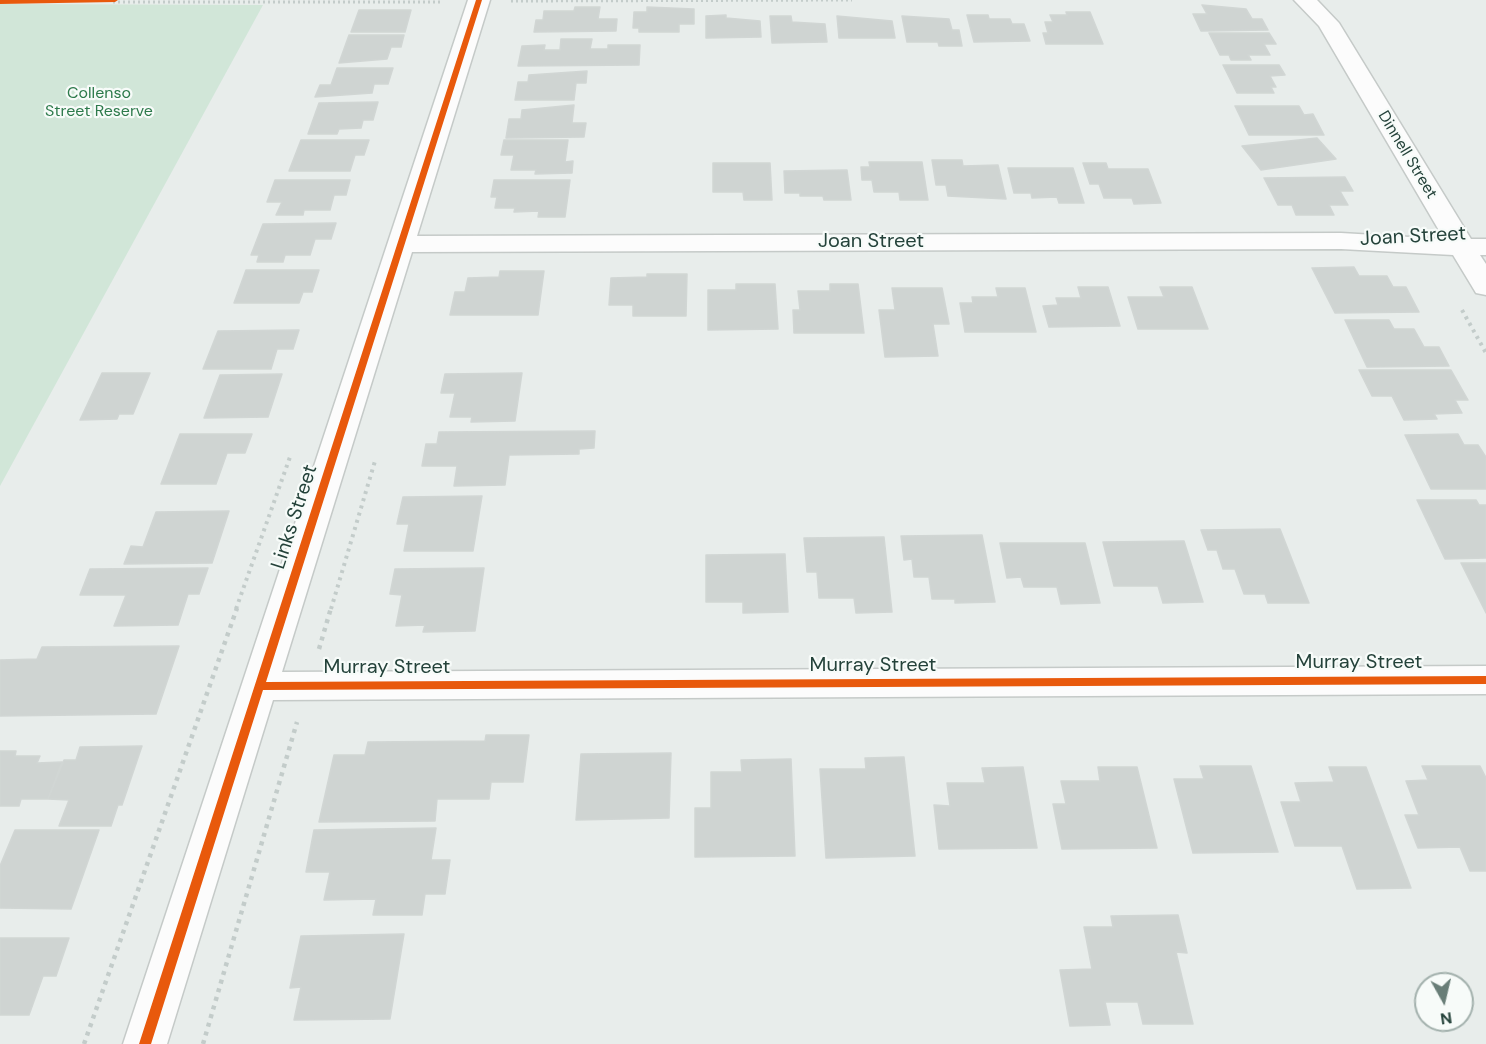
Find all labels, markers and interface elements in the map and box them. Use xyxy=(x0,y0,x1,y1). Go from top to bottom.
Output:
park label: Collenso Street Reserve xyxy=(45,84,153,122)
street label: Dinnell Street xyxy=(1373,108,1441,202)
street label: Joan Street xyxy=(1359,222,1467,252)
street label: Joan Street xyxy=(818,230,924,254)
street label: Links Street xyxy=(267,462,323,572)
street label: Murray Street xyxy=(1296,651,1422,675)
street label: Murray Street xyxy=(810,654,936,678)
street label: Murray Street xyxy=(324,656,450,680)
north arrow xyxy=(1414,972,1474,1032)
text: N xyxy=(1439,1007,1454,1030)

